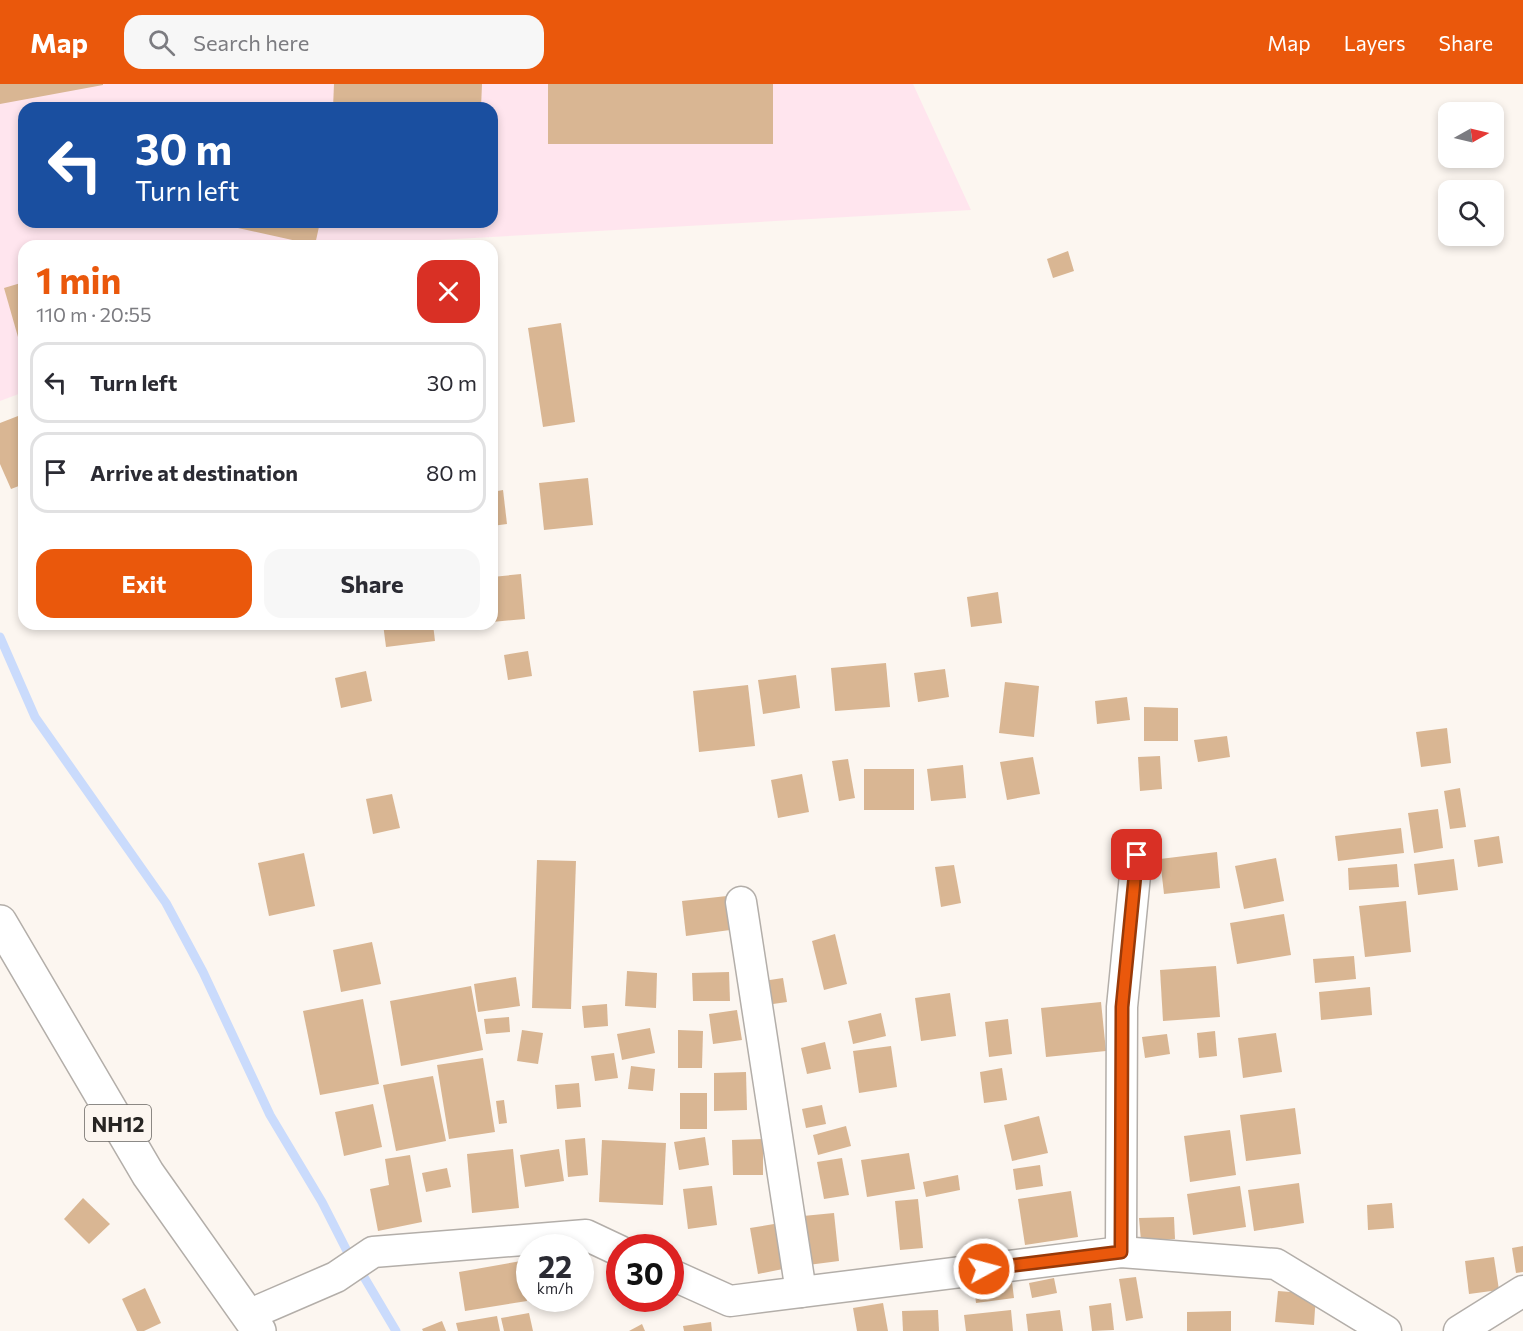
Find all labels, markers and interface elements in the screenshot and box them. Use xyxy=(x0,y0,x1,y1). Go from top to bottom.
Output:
search box xyxy=(124,15,544,69)
text: Map xyxy=(30,25,88,59)
icon: search xyxy=(145,26,178,59)
text: Search here xyxy=(193,29,309,56)
text: Map xyxy=(1267,30,1311,55)
text: Layers xyxy=(1344,30,1406,55)
text: Share xyxy=(1439,30,1493,55)
north arrow xyxy=(1438,102,1504,168)
map controls xyxy=(1438,102,1504,246)
text: 30 m xyxy=(135,122,232,174)
icon: left xyxy=(36,126,114,204)
text: Turn left xyxy=(135,174,239,207)
button: search xyxy=(1438,180,1504,246)
text: 1 min xyxy=(36,257,121,301)
button: close xyxy=(417,260,480,323)
text: 110 m · 20:55 xyxy=(36,302,152,326)
icon: left xyxy=(39,366,72,399)
text: Turn left xyxy=(90,369,177,396)
text: 30 m xyxy=(427,369,477,396)
icon: arrive xyxy=(39,456,72,489)
text: Arrive at destination xyxy=(90,459,298,486)
text: 80 m xyxy=(426,459,477,486)
button: Exit xyxy=(36,549,252,618)
button: Share xyxy=(264,549,480,618)
pin xyxy=(1111,829,1162,880)
icon: arrive xyxy=(1120,838,1153,871)
road number: NH12 xyxy=(85,1105,151,1141)
speed limit sign: 30 xyxy=(606,1234,684,1312)
position arrow xyxy=(952,1237,1016,1301)
text: 22 xyxy=(538,1247,572,1284)
text: km/h xyxy=(537,1279,573,1297)

